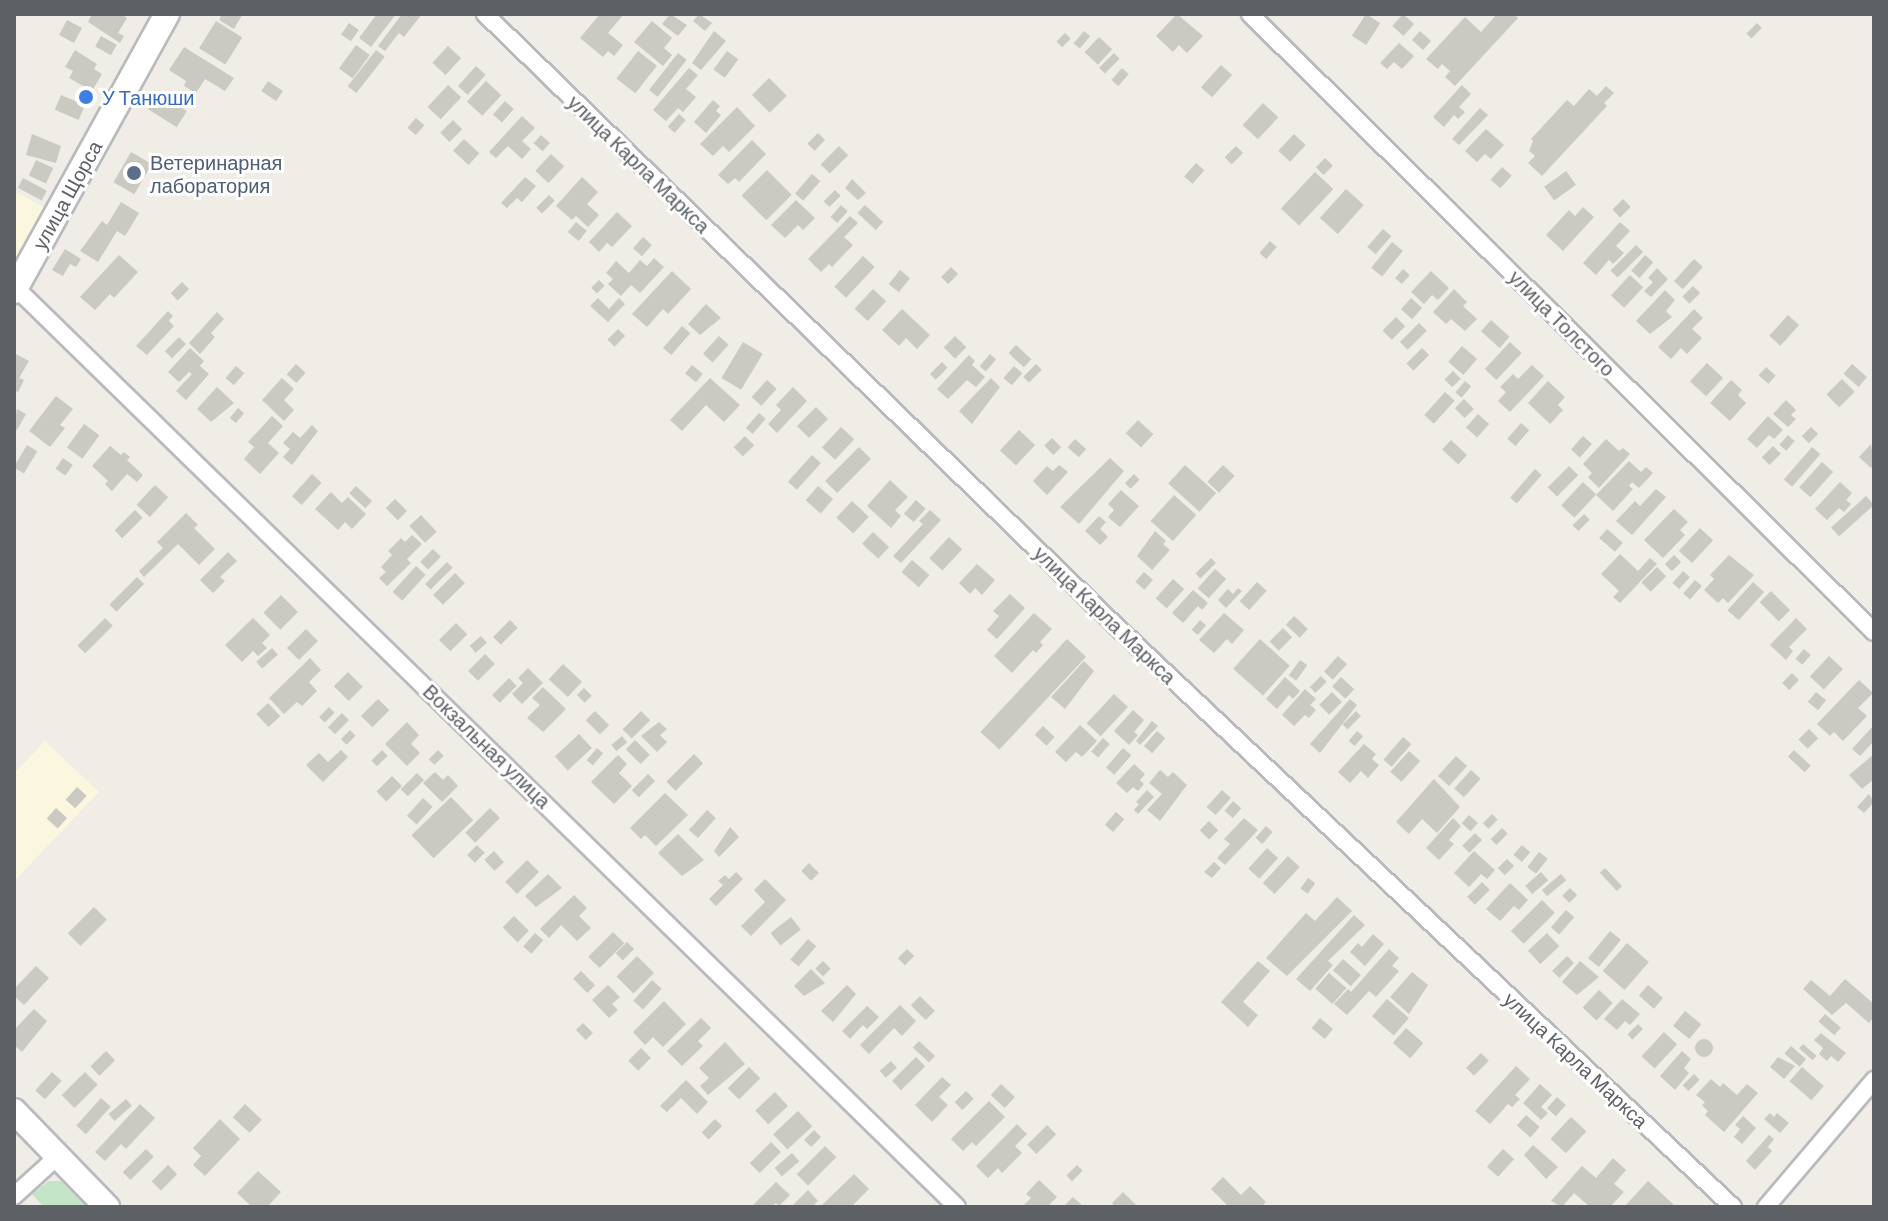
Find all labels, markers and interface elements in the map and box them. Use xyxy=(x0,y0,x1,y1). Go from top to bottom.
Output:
place label: У Танюши xyxy=(102,85,194,109)
marker: У Танюши xyxy=(77,88,95,106)
street label: улица Карла Маркса xyxy=(563,90,715,238)
street label: улица Щорса xyxy=(27,136,107,254)
place label: Ветеринарная лаборатория xyxy=(150,150,282,197)
marker: Ветеринарная лаборатория xyxy=(125,164,143,182)
street label: улица Толстого xyxy=(1504,265,1620,381)
street label: улица Карла Маркса xyxy=(1029,541,1181,689)
street label: Вокзальная улица xyxy=(418,679,556,813)
street label: улица Карла Маркса xyxy=(1499,987,1653,1133)

